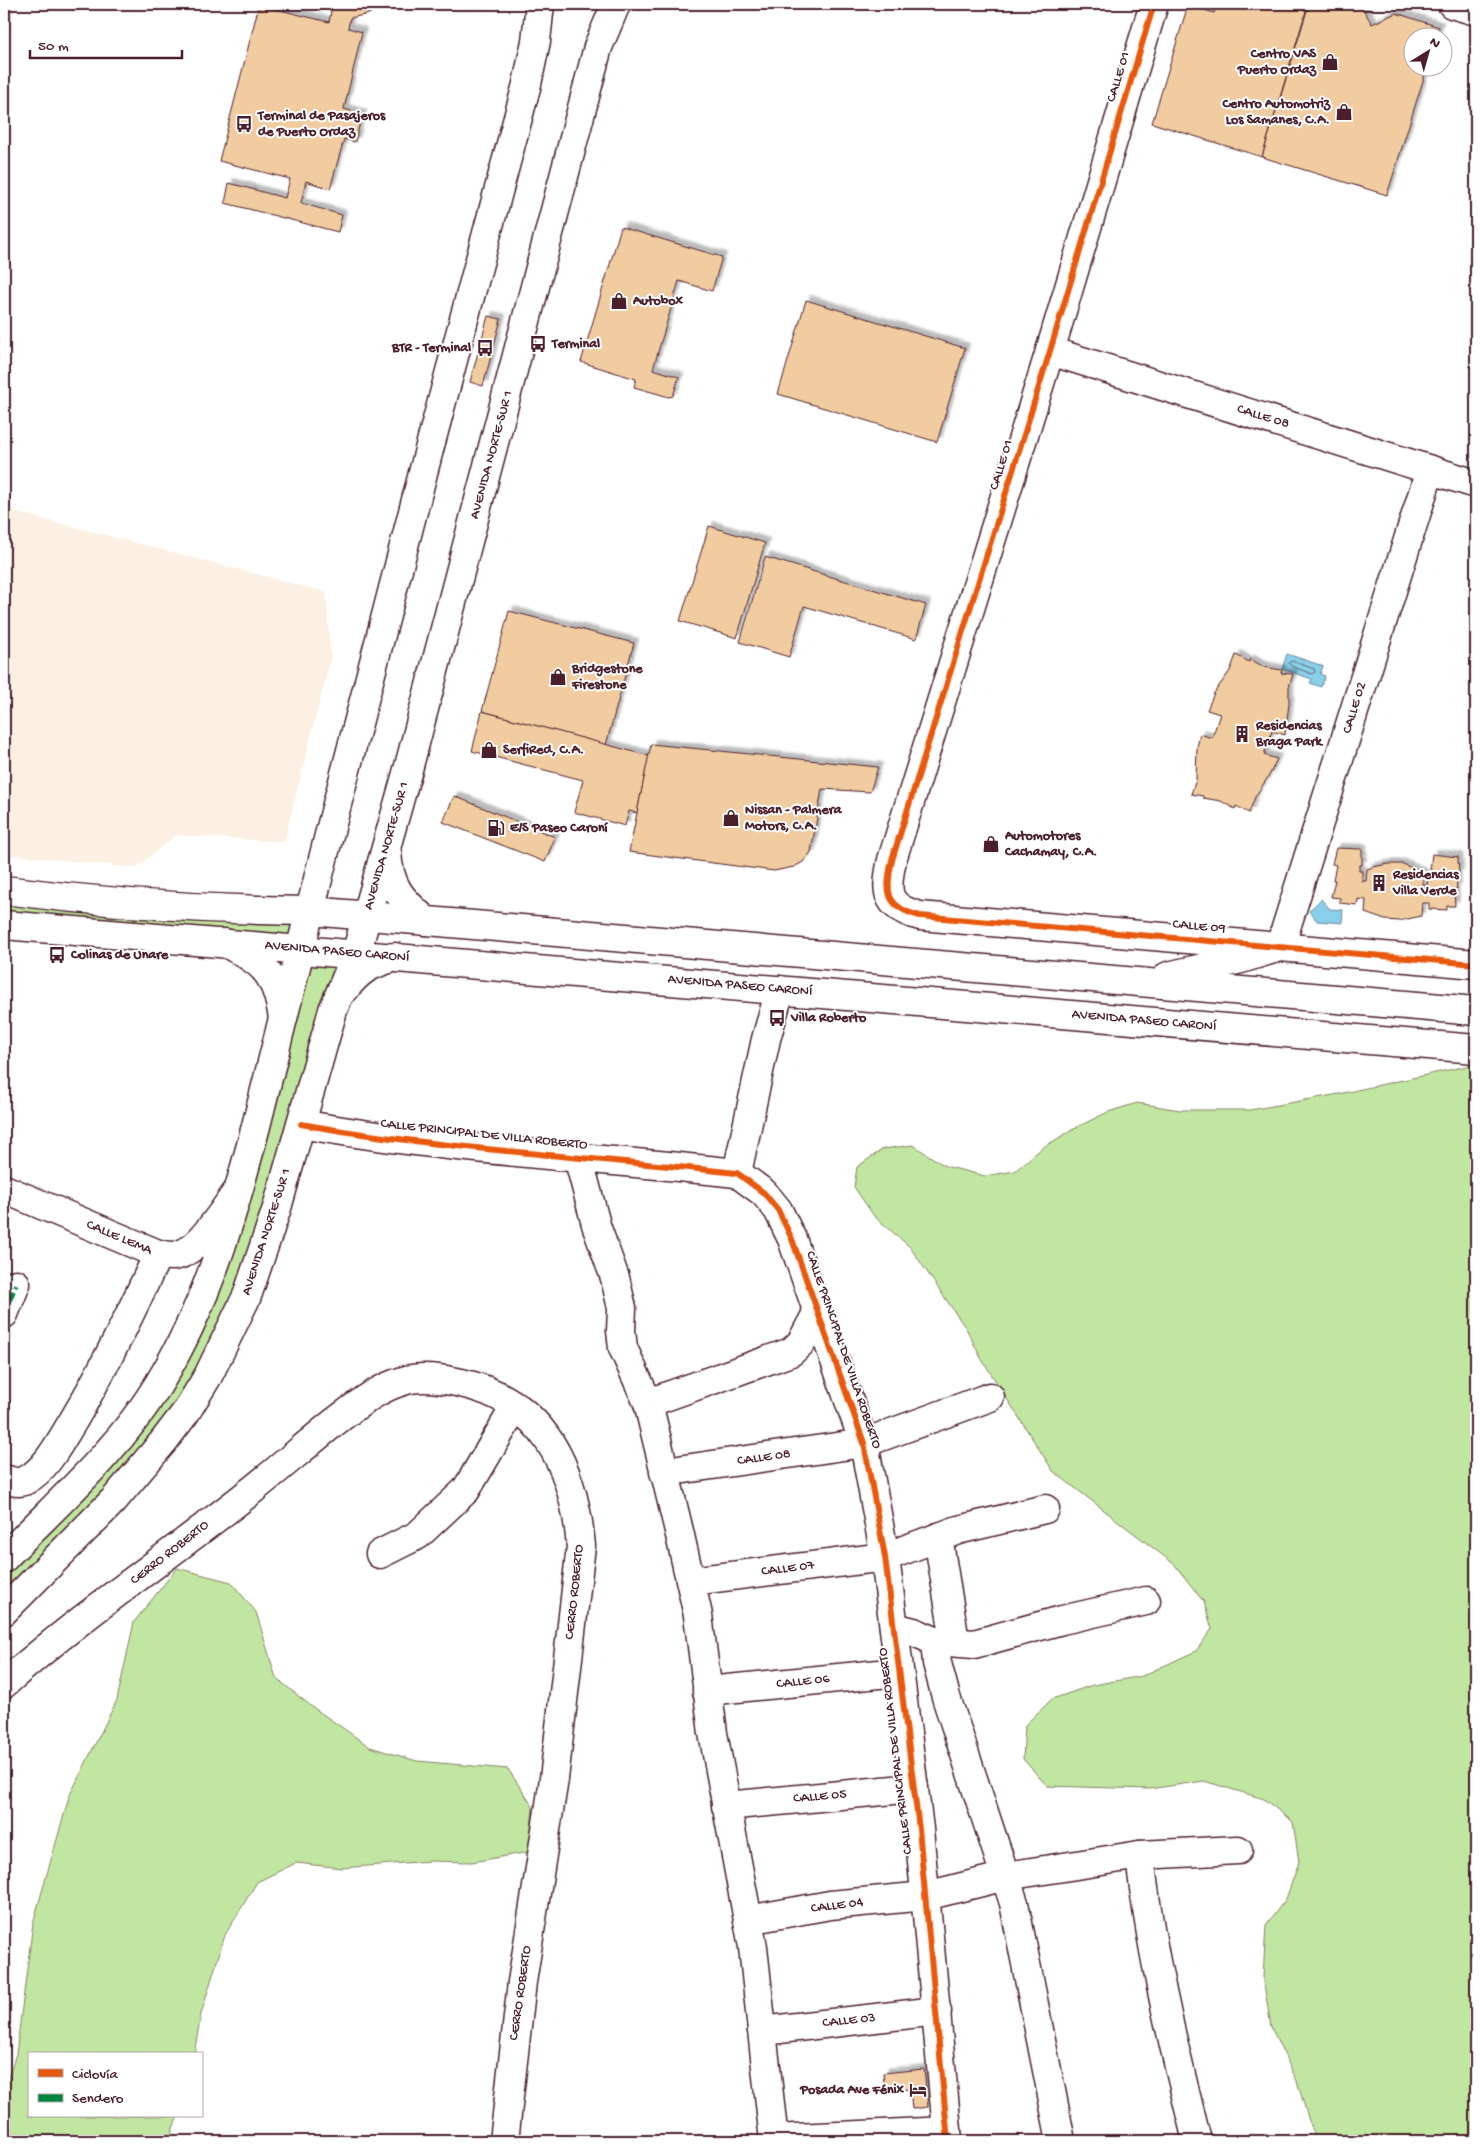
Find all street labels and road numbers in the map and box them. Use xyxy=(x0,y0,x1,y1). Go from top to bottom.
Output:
street label: CALLE 01 xyxy=(1103,50,1135,104)
street label: AVENIDA NORTE-SUR 1 xyxy=(467,389,517,521)
street label: CALLE 08 xyxy=(1235,401,1292,433)
street label: CALLE 01 xyxy=(986,438,1018,492)
street label: CALLE 02 xyxy=(1339,680,1371,736)
street label: AVENIDA NORTE-SUR 1 xyxy=(361,780,413,912)
street label: CALLE 09 xyxy=(1172,916,1226,938)
street label: AVENIDA PASEO CARONÍ xyxy=(264,937,411,967)
street label: AVENIDA PASEO CARONÍ xyxy=(667,971,814,1001)
street label: AVENIDA PASEO CARONÍ xyxy=(1071,1006,1218,1036)
street label: CALLE PRINCIPAL DE VILLA ROBERTO xyxy=(380,1116,589,1154)
street label: AVENIDA NORTE-SUR 1 xyxy=(238,1166,296,1298)
street label: CALLE LEMA xyxy=(83,1217,155,1260)
street label: CALLE PRINCIPAL DE VILLA ROBERTO xyxy=(801,1249,885,1452)
street label: CALLE 08 xyxy=(736,1446,792,1470)
street label: CERRO ROBERTO xyxy=(127,1517,213,1589)
street label: CERRO ROBERTO xyxy=(562,1543,589,1640)
street label: CALLE 07 xyxy=(760,1557,816,1581)
street label: CALLE PRINCIPAL DE VILLA ROBERTO xyxy=(875,1646,917,1855)
street label: CALLE 06 xyxy=(776,1671,831,1693)
street label: CALLE 05 xyxy=(793,1786,847,1808)
street label: CALLE 04 xyxy=(810,1894,865,1918)
street label: CERRO ROBERTO xyxy=(506,1944,536,2041)
street label: CALLE 03 xyxy=(822,2010,876,2032)

